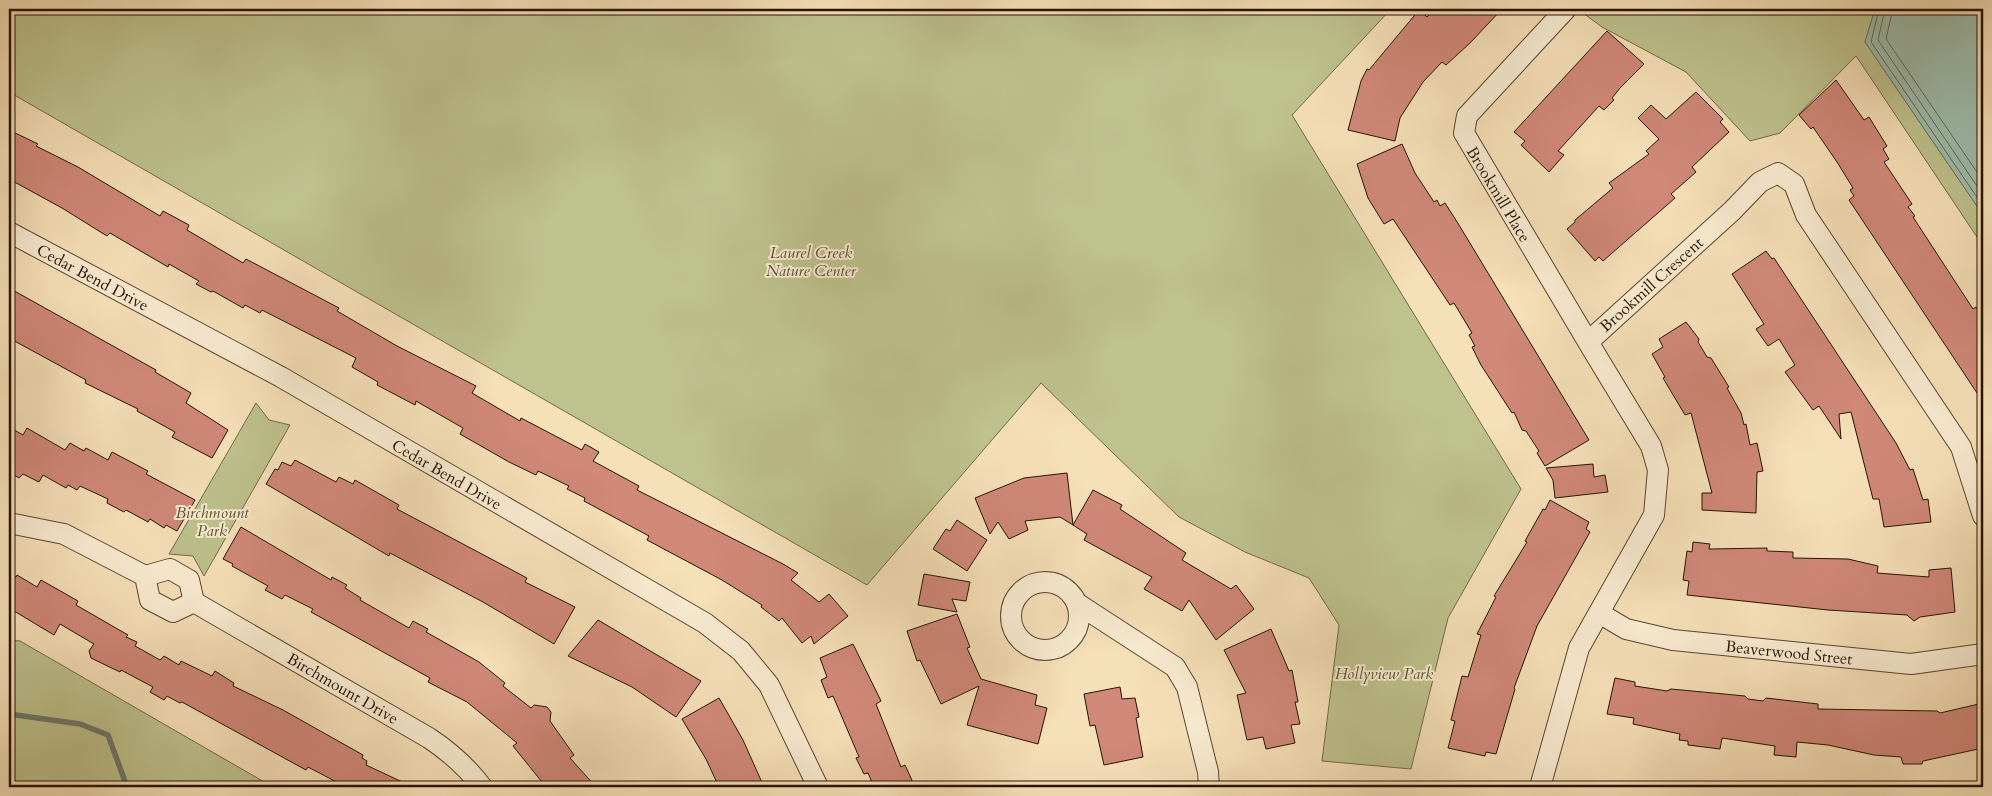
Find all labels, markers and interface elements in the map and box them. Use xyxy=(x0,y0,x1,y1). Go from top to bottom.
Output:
street label: Brookmill Place xyxy=(1461,143,1535,246)
street label: Brookmill Crescent xyxy=(1595,232,1708,337)
street label: Cedar Bend Drive xyxy=(33,239,152,317)
park label: Laurel Creek Nature Center xyxy=(766,242,857,282)
street label: Cedar Bend Drive xyxy=(387,434,506,515)
park label: Birchmount Park xyxy=(176,502,249,542)
street label: Beaverwood Street xyxy=(1724,635,1854,671)
street label: Birchmount Drive xyxy=(283,648,402,730)
park label: Hollyview Park xyxy=(1335,663,1433,685)

